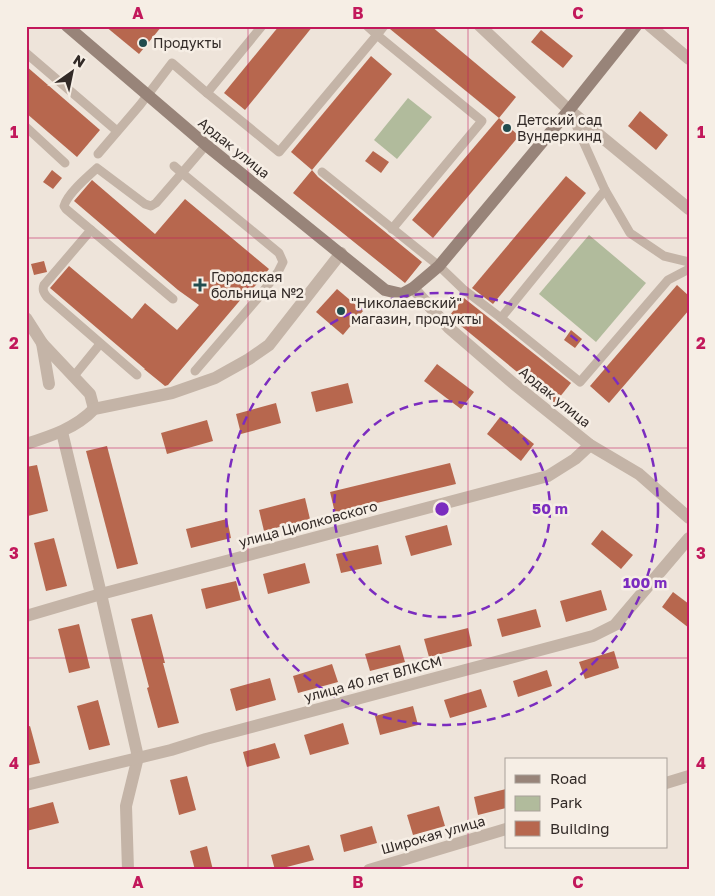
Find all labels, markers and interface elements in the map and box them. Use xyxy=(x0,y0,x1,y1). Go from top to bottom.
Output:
text: A xyxy=(132,3,144,23)
text: B xyxy=(352,3,364,23)
text: C xyxy=(572,3,584,23)
place label: Продукты xyxy=(153,34,222,51)
marker: Продукты xyxy=(137,37,149,49)
north arrow xyxy=(48,48,98,98)
text: N xyxy=(70,51,88,71)
place label: Детский сад Вундеркинд xyxy=(517,111,603,144)
street label: Ардак улица xyxy=(195,114,273,182)
text: 1 xyxy=(10,122,18,142)
marker: Детский сад Вундеркинд xyxy=(501,122,513,134)
text: 1 xyxy=(697,122,705,142)
place label: Городская больница №2 xyxy=(211,268,304,301)
marker: Городская больница №2 xyxy=(193,278,207,292)
place label: "Николаевский" магазин, продукты xyxy=(351,294,482,327)
marker: "Николаевский" магазин, продукты xyxy=(335,305,347,317)
text: 2 xyxy=(9,333,19,353)
text: 2 xyxy=(696,333,706,353)
street label: Ардак улица xyxy=(516,363,594,431)
street label: улица Циолковского xyxy=(237,497,379,550)
text: 50 m xyxy=(532,499,568,517)
centre of rings xyxy=(433,500,451,518)
text: 3 xyxy=(9,543,19,563)
text: 3 xyxy=(696,543,706,563)
text: 100 m xyxy=(623,573,667,591)
street label: улица 40 лет ВЛКСМ xyxy=(302,652,444,705)
text: 4 xyxy=(9,753,19,773)
text: 4 xyxy=(696,753,706,773)
legend xyxy=(505,758,668,848)
text: Road xyxy=(550,769,587,787)
text: Park xyxy=(550,793,583,811)
street label: Широкая улица xyxy=(379,812,487,857)
text: Building xyxy=(550,819,610,837)
text: A xyxy=(132,872,144,892)
text: B xyxy=(352,872,364,892)
text: C xyxy=(572,872,584,892)

